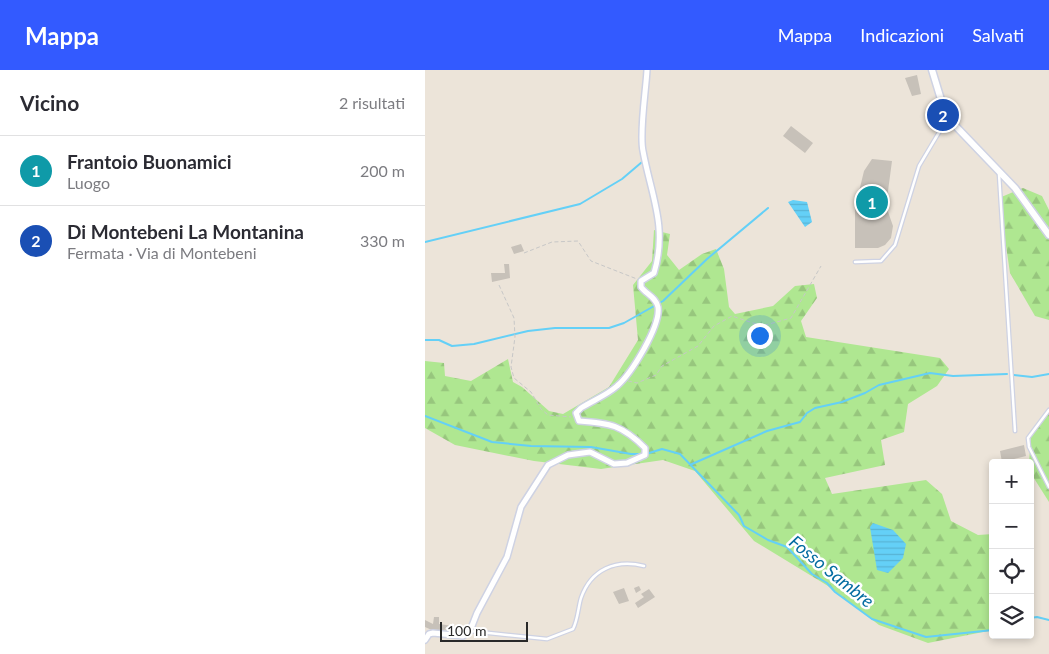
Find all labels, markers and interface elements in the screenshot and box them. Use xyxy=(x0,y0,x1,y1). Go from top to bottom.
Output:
text: Mappa xyxy=(25,21,99,50)
text: Mappa xyxy=(778,24,832,46)
text: Indicazioni xyxy=(860,24,944,46)
text: Salvati xyxy=(972,24,1024,46)
text: Vicino xyxy=(20,90,79,115)
text: 2 risultati xyxy=(339,93,405,112)
pin: 2 xyxy=(927,96,959,134)
text: Frantoio Buonamici xyxy=(67,150,232,173)
text: 1 xyxy=(31,161,41,180)
text: 200 m xyxy=(360,161,405,180)
text: Luogo xyxy=(67,173,110,192)
pin: 1 xyxy=(856,183,888,221)
text: Di Montebeni La Montanina xyxy=(67,220,304,243)
text: 2 xyxy=(31,231,41,250)
text: 330 m xyxy=(360,231,405,250)
text: Fermata · Via di Montebeni xyxy=(67,243,257,262)
your location xyxy=(747,323,773,349)
map controls xyxy=(989,459,1034,639)
button: + xyxy=(989,459,1034,504)
button: − xyxy=(989,504,1034,549)
water label: Fosso Sambre xyxy=(785,530,879,612)
button: locate xyxy=(989,549,1034,594)
button: layers xyxy=(989,594,1034,639)
scale bar xyxy=(440,619,527,642)
text: 100 m xyxy=(447,622,486,639)

